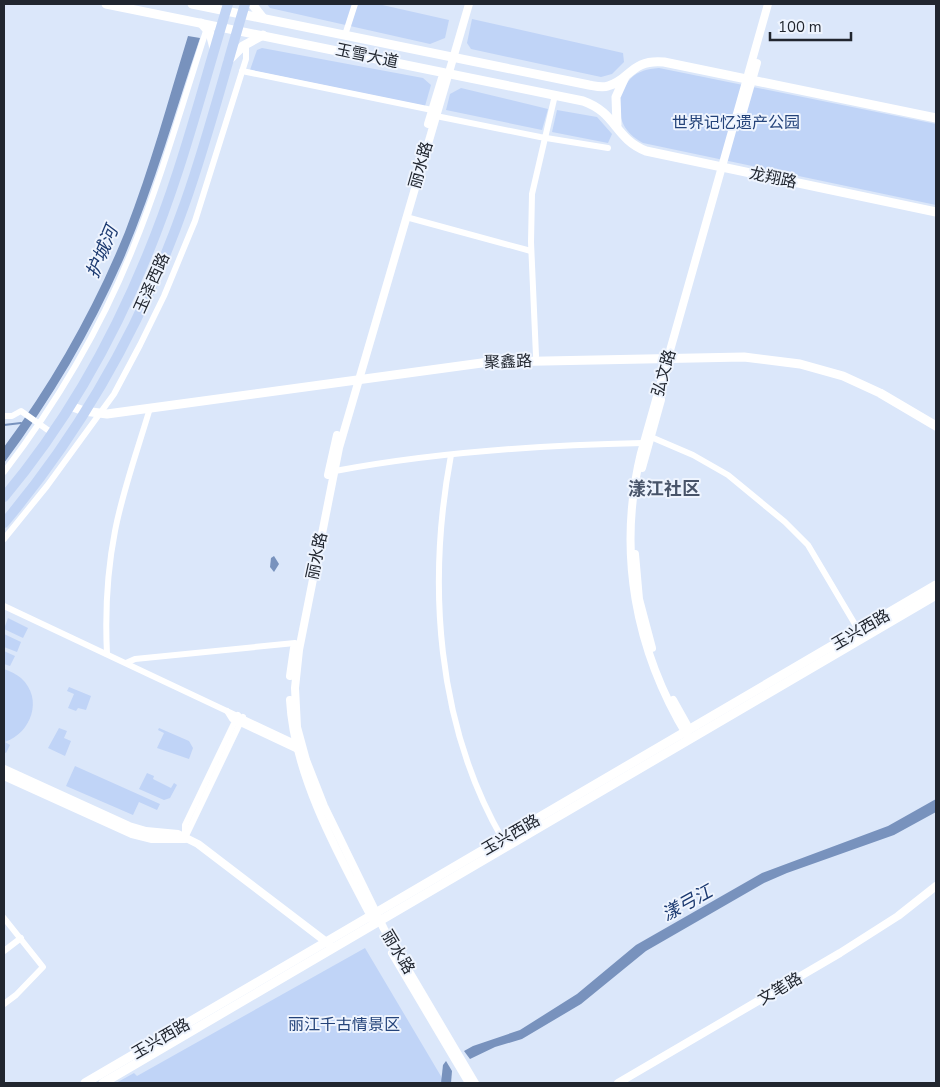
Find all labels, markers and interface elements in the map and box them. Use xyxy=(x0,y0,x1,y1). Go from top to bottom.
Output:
scale bar xyxy=(770,10,851,42)
text: 100 m xyxy=(778,17,822,37)
street label: 玉雪大道 xyxy=(333,39,401,73)
park label: 世界记忆遗产公园 xyxy=(672,112,800,134)
street label: 丽水路 xyxy=(404,139,438,191)
street label: 龙翔路 xyxy=(747,162,799,194)
water label: 护城河 xyxy=(80,220,125,282)
street label: 玉泽西路 xyxy=(129,249,175,317)
street label: 弘文路 xyxy=(647,347,681,399)
street label: 聚鑫路 xyxy=(484,350,532,374)
district label: 漾江社区 xyxy=(628,477,700,501)
street label: 丽水路 xyxy=(301,530,333,582)
street label: 玉兴西路 xyxy=(828,604,894,656)
street label: 玉兴西路 xyxy=(478,809,544,861)
water label: 漾弓江 xyxy=(658,878,718,927)
street label: 丽水路 xyxy=(376,926,420,978)
street label: 文笔路 xyxy=(754,967,806,1011)
street label: 玉兴西路 xyxy=(128,1013,194,1065)
park label: 丽江千古情景区 xyxy=(288,1014,400,1036)

